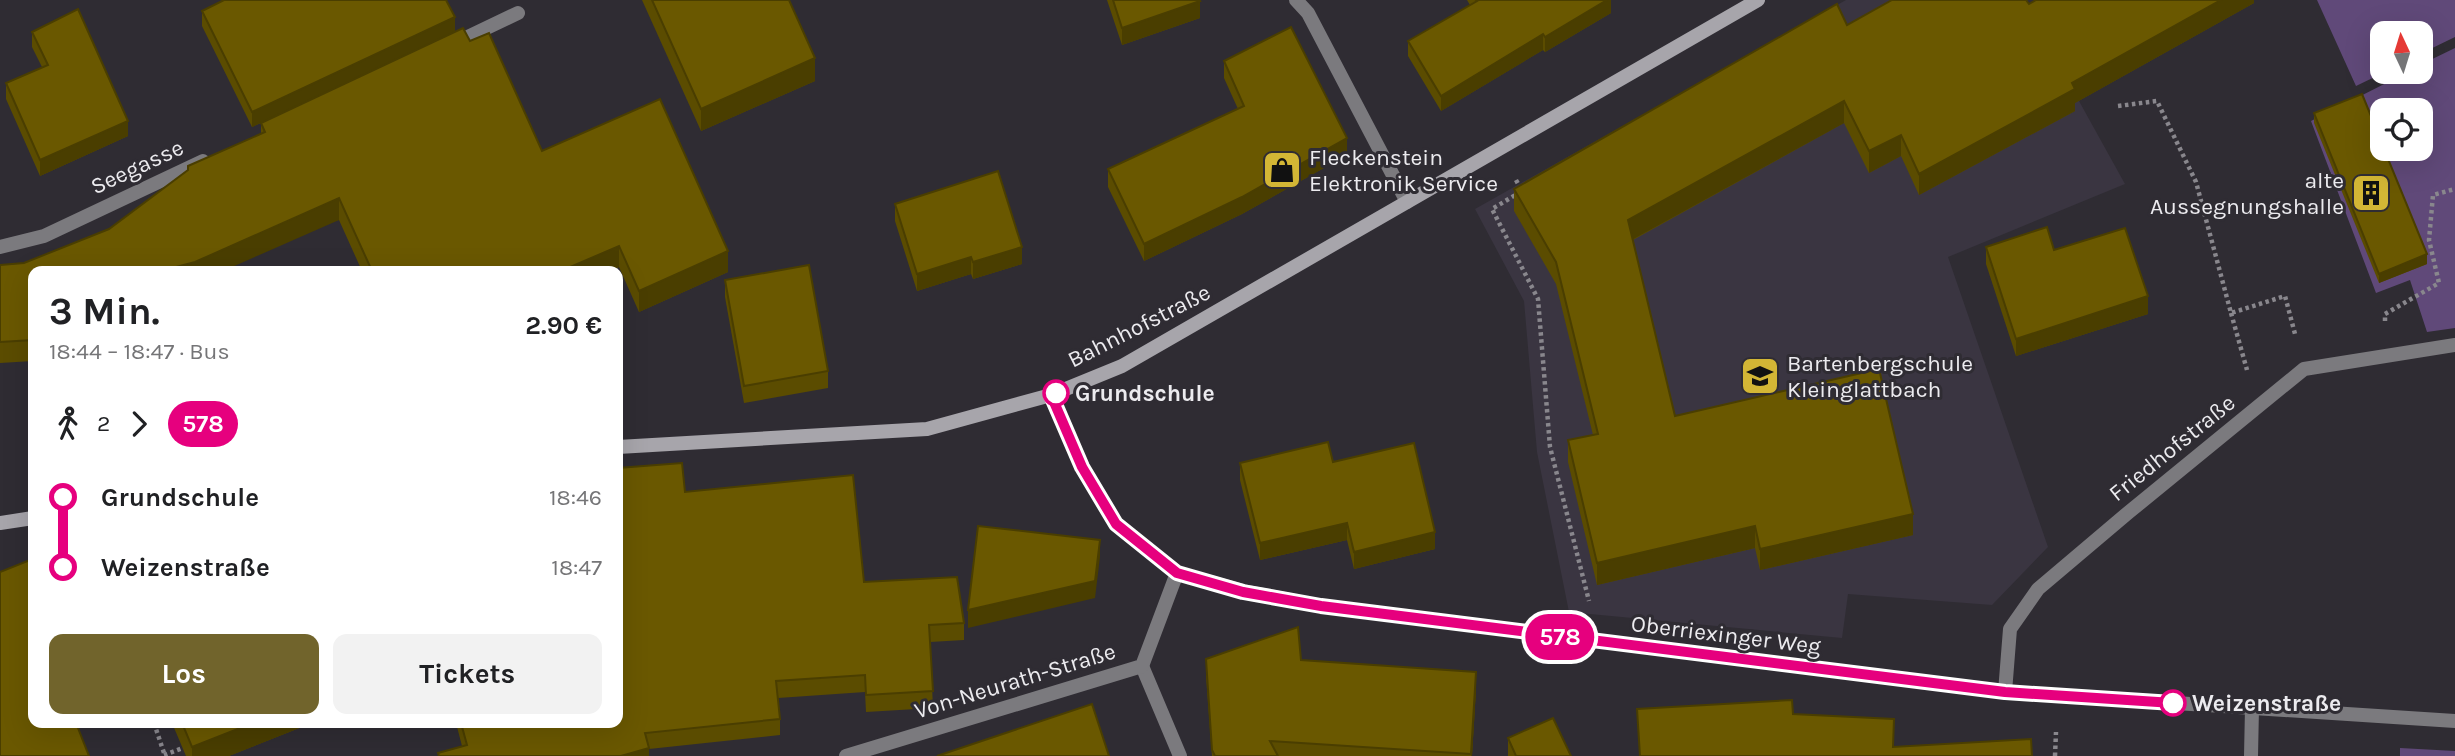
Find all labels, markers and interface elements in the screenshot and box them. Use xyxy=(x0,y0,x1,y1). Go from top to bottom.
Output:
north arrow xyxy=(2370,21,2432,84)
map controls xyxy=(2370,21,2433,161)
button: locate xyxy=(2370,98,2433,161)
street label: Seegasse xyxy=(86,134,188,200)
place label: Fleckenstein Elektronik Service xyxy=(1309,144,1498,197)
shop icon: Fleckenstein Elektronik Service xyxy=(1261,149,1303,191)
place label: alte Aussegnungshalle xyxy=(2150,167,2344,220)
building icon: alte Aussegnungshalle xyxy=(2350,172,2392,214)
street label: Bahnhofstraße xyxy=(1063,279,1215,373)
text: 3 Min. xyxy=(49,289,160,334)
text: 2.90 € xyxy=(525,310,602,341)
text: 18:44 – 18:47 · Bus xyxy=(49,338,230,365)
place label: Bartenbergschule Kleinglattbach xyxy=(1787,350,1973,403)
school or university icon: Bartenbergschule Kleinglattbach xyxy=(1739,355,1781,397)
marker: Grundschule xyxy=(1043,380,1069,406)
place label: Grundschule xyxy=(1075,380,1215,407)
street label: Friedhofstraße xyxy=(2104,389,2240,507)
icon: walk xyxy=(49,405,87,443)
icon: forward xyxy=(120,405,158,443)
text: 2 xyxy=(97,410,110,437)
text: 578 xyxy=(182,410,224,438)
text: Grundschule xyxy=(101,482,259,513)
text: 18:46 xyxy=(549,484,602,511)
text: Weizenstraße xyxy=(101,552,270,583)
text: 18:47 xyxy=(551,554,602,581)
street label: Oberriexinger Weg xyxy=(1629,610,1823,660)
line badge: 578 xyxy=(1520,614,1600,660)
text: 578 xyxy=(1539,623,1581,651)
button: Los xyxy=(49,634,319,714)
button: Tickets xyxy=(333,634,602,714)
street label: Von-Neurath-Straße xyxy=(911,638,1119,724)
marker: Weizenstraße xyxy=(2160,690,2186,716)
place label: Weizenstraße xyxy=(2192,690,2341,717)

